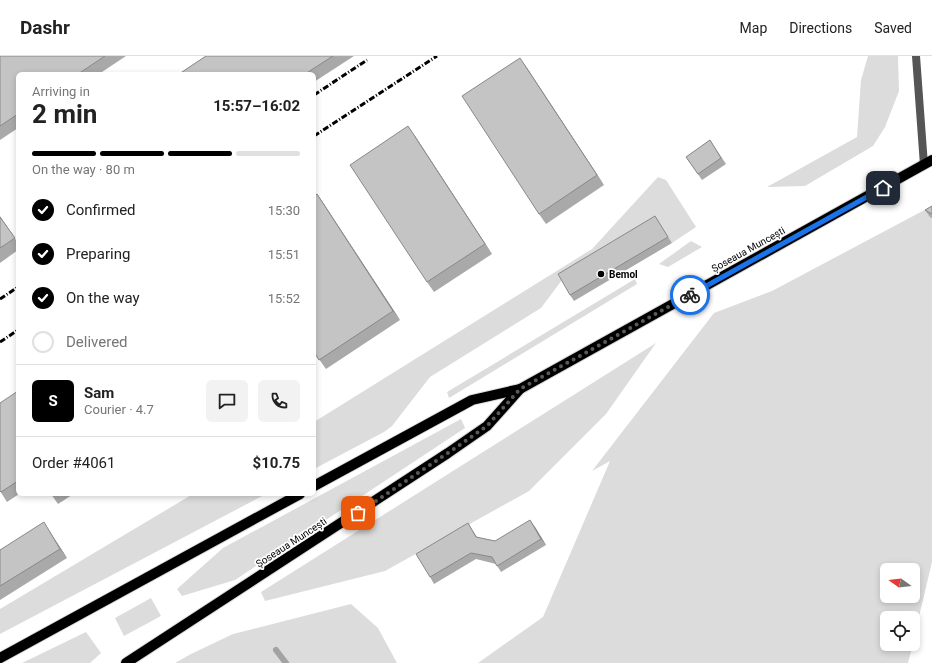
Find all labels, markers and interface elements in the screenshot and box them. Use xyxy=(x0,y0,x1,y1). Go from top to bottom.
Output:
text: Dashr xyxy=(20,16,70,39)
text: Map xyxy=(740,20,767,36)
text: Directions xyxy=(789,20,852,36)
text: Saved xyxy=(874,20,912,36)
text: Arriving in xyxy=(32,84,90,99)
text: 15:57–16:02 xyxy=(213,97,300,115)
text: 2 min xyxy=(32,99,97,129)
text: On the way · 80 m xyxy=(32,162,135,177)
pin xyxy=(866,171,900,205)
icon: home xyxy=(872,177,894,199)
icon: check xyxy=(32,199,54,221)
text: Confirmed xyxy=(66,201,136,219)
text: 15:30 xyxy=(268,203,300,218)
street label: Șoseaua Muncești xyxy=(710,225,787,275)
icon: check xyxy=(32,243,54,265)
text: Preparing xyxy=(66,245,130,263)
text: 15:51 xyxy=(268,247,300,262)
marker: Bemol xyxy=(596,269,606,279)
place label: Bemol xyxy=(609,269,638,280)
courier xyxy=(670,275,710,315)
icon: bike xyxy=(679,284,701,306)
icon: check xyxy=(32,287,54,309)
text: On the way xyxy=(66,289,140,307)
text: 15:52 xyxy=(268,291,300,306)
text: Delivered xyxy=(66,333,128,351)
button: chat xyxy=(206,380,248,422)
button: phone xyxy=(258,380,300,422)
text: Sam xyxy=(84,384,114,402)
text: S xyxy=(48,392,58,410)
text: Courier · 4.7 xyxy=(84,402,154,417)
text: Order #4061 xyxy=(32,454,115,472)
text: $10.75 xyxy=(253,454,300,472)
pin xyxy=(341,496,375,530)
icon: bag xyxy=(347,502,369,524)
street label: Șoseaua Muncești xyxy=(254,515,329,570)
north arrow xyxy=(880,563,920,603)
map controls xyxy=(880,563,920,651)
button: locate xyxy=(880,611,920,651)

